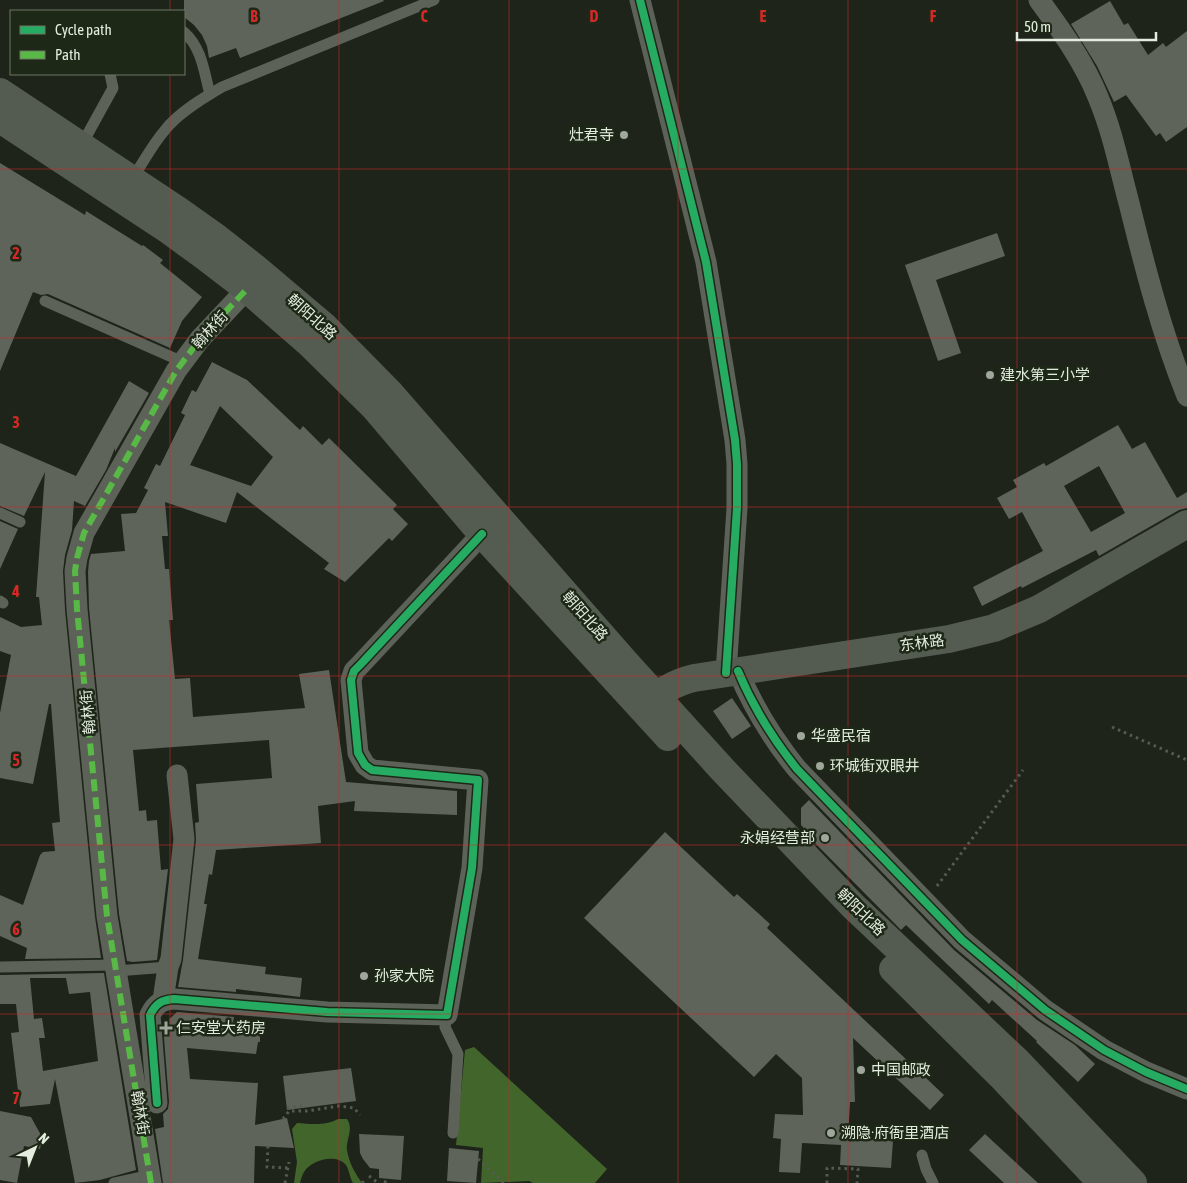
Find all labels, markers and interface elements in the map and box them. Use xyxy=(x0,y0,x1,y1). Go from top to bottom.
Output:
text: B xyxy=(250,7,258,25)
text: C xyxy=(420,7,428,25)
text: D xyxy=(590,7,599,25)
text: E xyxy=(760,7,767,25)
text: F xyxy=(930,7,937,25)
legend xyxy=(10,10,185,75)
scale bar xyxy=(1017,10,1156,42)
text: 50 m xyxy=(1024,18,1051,35)
text: Cycle path xyxy=(55,21,112,38)
text: Path xyxy=(55,46,81,63)
place label: 灶君寺 xyxy=(569,126,614,143)
marker: 灶君寺 xyxy=(618,129,630,141)
text: 2 xyxy=(12,244,20,262)
street label: 朝阳北路 xyxy=(284,290,340,343)
street label: 翰林街 xyxy=(188,307,231,352)
place label: 建水第三小学 xyxy=(1000,366,1090,383)
marker: 建水第三小学 xyxy=(984,369,996,381)
text: 3 xyxy=(12,413,20,431)
text: 4 xyxy=(11,582,20,600)
street label: 朝阳北路 xyxy=(559,587,611,644)
street label: 东林路 xyxy=(898,631,945,654)
street label: 翰林街 xyxy=(77,689,98,735)
place label: 华盛民宿 xyxy=(811,727,871,744)
marker: 华盛民宿 xyxy=(795,730,807,742)
text: 5 xyxy=(12,751,20,769)
place label: 环城街双眼井 xyxy=(830,757,920,774)
marker: 环城街双眼井 xyxy=(814,760,826,772)
place label: 永娟经营部 xyxy=(740,829,815,846)
marker: 永娟经营部 xyxy=(819,832,831,844)
street label: 朝阳北路 xyxy=(834,885,889,939)
text: 6 xyxy=(12,920,20,938)
place label: 孙家大院 xyxy=(374,967,434,984)
marker: 孙家大院 xyxy=(358,970,370,982)
place label: 仁安堂大药房 xyxy=(176,1019,266,1036)
marker: 仁安堂大药房 xyxy=(160,1022,172,1034)
place label: 中国邮政 xyxy=(871,1061,931,1078)
marker: 中国邮政 xyxy=(855,1064,867,1076)
text: 7 xyxy=(12,1089,20,1107)
street label: 翰林街 xyxy=(129,1089,152,1136)
north arrow xyxy=(10,1123,60,1173)
place label: 溯隐·府衙里酒店 xyxy=(841,1124,949,1141)
marker: 溯隐·府衙里酒店 xyxy=(825,1127,837,1139)
text: N xyxy=(35,1130,52,1147)

